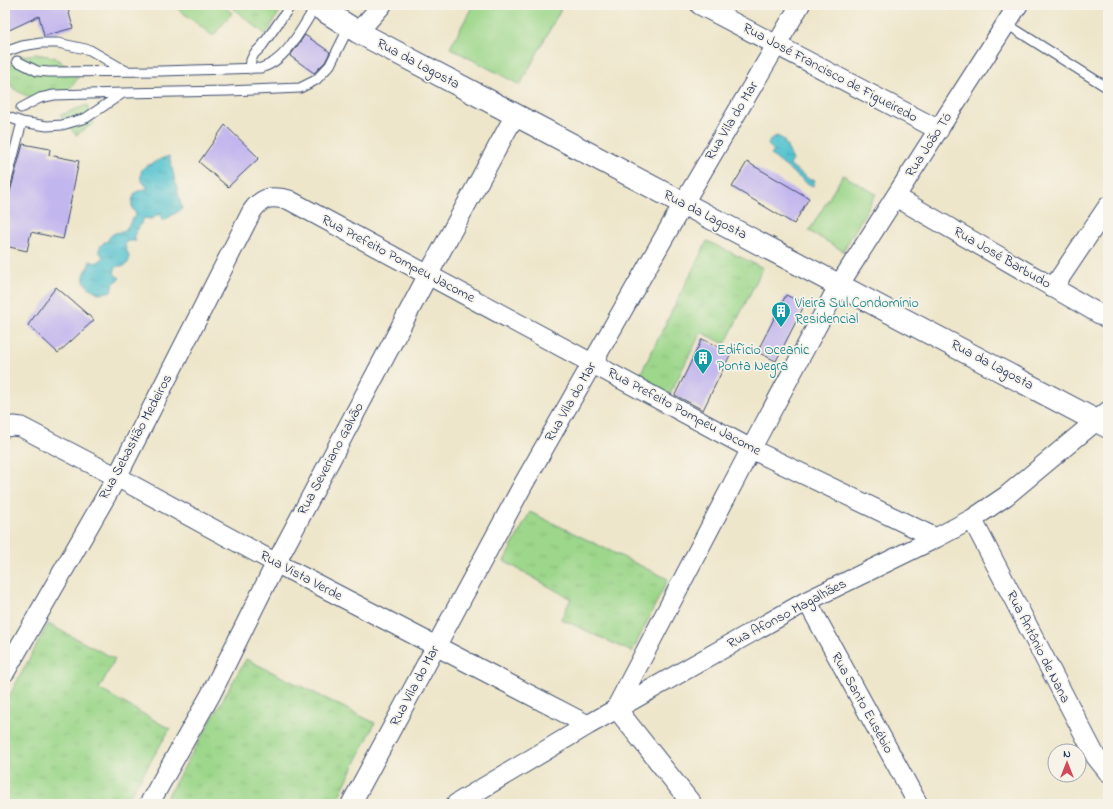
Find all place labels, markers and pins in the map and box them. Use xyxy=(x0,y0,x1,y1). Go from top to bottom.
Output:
place label: Vieira Sul Condomínio Residencial xyxy=(794,293,919,330)
building icon: Vieira Sul Condomínio Residencial xyxy=(770,300,792,328)
place label: Edifício Oceanic Ponta Negra xyxy=(717,340,810,378)
building icon: Edifício Oceanic Ponta Negra xyxy=(692,347,714,375)

